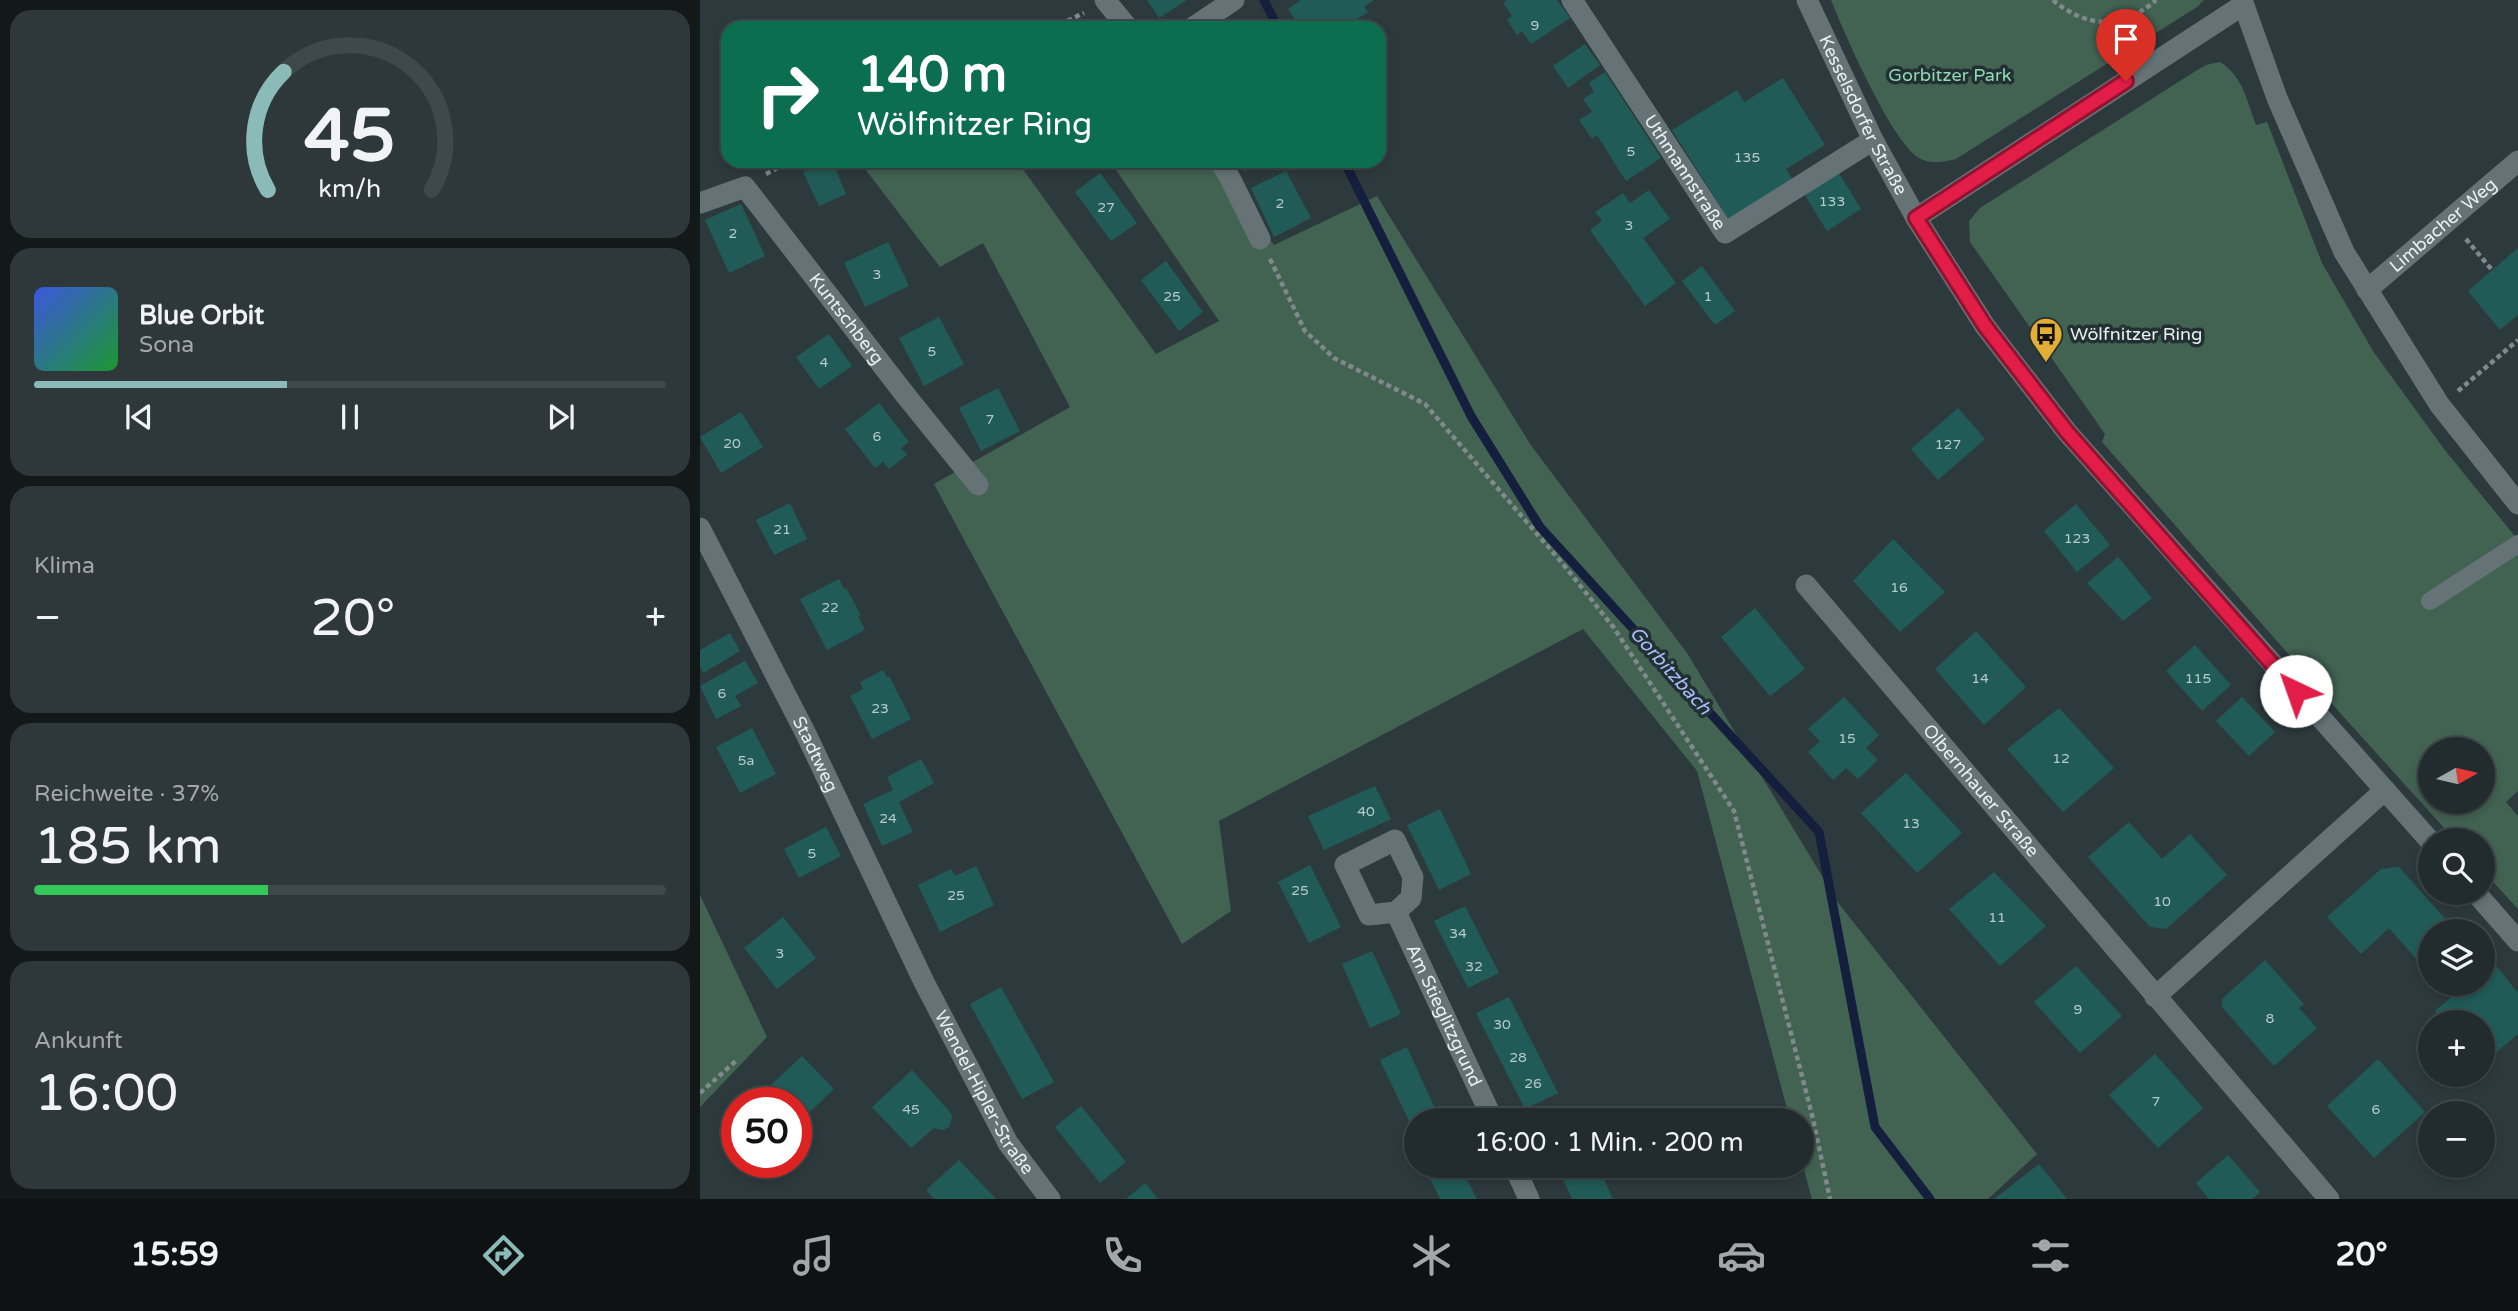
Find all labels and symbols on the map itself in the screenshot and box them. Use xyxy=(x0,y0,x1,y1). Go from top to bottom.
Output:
pin xyxy=(2096,9,2156,81)
house number: 9 xyxy=(1531,17,1539,34)
street label: Kesselsdorfer Straße xyxy=(1814,31,1912,199)
park label: Gorbitzer Park xyxy=(1888,64,2012,86)
street label: Uthmannstraße xyxy=(1639,110,1731,234)
house number: 5 xyxy=(1627,143,1635,160)
house number: 135 xyxy=(1734,149,1760,166)
street label: Limbacher Weg xyxy=(2385,173,2501,277)
house number: 133 xyxy=(1819,193,1845,210)
house number: 2 xyxy=(1276,195,1284,212)
house number: 27 xyxy=(1097,199,1115,216)
house number: 3 xyxy=(1625,217,1633,234)
house number: 2 xyxy=(729,225,737,242)
house number: 3 xyxy=(873,266,881,283)
street label: Kuntschberg xyxy=(804,269,889,369)
house number: 25 xyxy=(1163,288,1181,305)
house number: 1 xyxy=(1704,288,1712,305)
bus stop icon: Wölfnitzer Ring xyxy=(2027,315,2065,364)
place label: Wölfnitzer Ring xyxy=(2070,323,2202,345)
house number: 5 xyxy=(928,343,936,360)
house number: 4 xyxy=(820,354,829,371)
house number: 7 xyxy=(986,411,994,428)
house number: 6 xyxy=(873,428,882,445)
house number: 20 xyxy=(723,435,741,452)
house number: 127 xyxy=(1935,436,1961,453)
house number: 21 xyxy=(773,521,791,538)
house number: 123 xyxy=(2064,530,2090,547)
house number: 16 xyxy=(1890,579,1908,596)
house number: 22 xyxy=(821,599,839,616)
water label: Gorbitzbach xyxy=(1625,622,1716,720)
position arrow xyxy=(2259,654,2333,728)
house number: 14 xyxy=(1971,670,1989,687)
house number: 115 xyxy=(2185,670,2211,687)
house number: 6 xyxy=(718,685,727,702)
house number: 23 xyxy=(871,700,889,717)
street label: Stadtweg xyxy=(788,713,843,796)
street label: Olbernhauer Straße xyxy=(1918,719,2044,862)
house number: 15 xyxy=(1838,730,1856,747)
north arrow xyxy=(2418,737,2496,814)
house number: 12 xyxy=(2052,750,2070,767)
house number: 5a xyxy=(738,752,754,769)
house number: 40 xyxy=(1357,803,1375,820)
house number: 24 xyxy=(879,810,897,827)
house number: 13 xyxy=(1902,815,1920,832)
house number: 5 xyxy=(808,845,816,862)
house number: 25 xyxy=(1291,882,1309,899)
house number: 25 xyxy=(947,887,965,904)
house number: 10 xyxy=(2153,893,2171,910)
house number: 11 xyxy=(1988,909,2006,926)
house number: 34 xyxy=(1449,925,1467,942)
street label: Am Stieglitzgrund xyxy=(1402,941,1487,1090)
house number: 3 xyxy=(776,945,784,962)
house number: 32 xyxy=(1465,958,1483,975)
house number: 9 xyxy=(2074,1001,2082,1018)
street label: Wendel-Hipler-Straße xyxy=(930,1007,1039,1179)
house number: 8 xyxy=(2266,1010,2275,1027)
house number: 30 xyxy=(1493,1016,1511,1033)
house number: 28 xyxy=(1509,1049,1527,1066)
house number: 26 xyxy=(1524,1075,1542,1092)
speed limit sign: 50 xyxy=(721,1087,812,1178)
house number: 7 xyxy=(2152,1093,2160,1110)
house number: 45 xyxy=(902,1101,920,1118)
house number: 6 xyxy=(2372,1101,2381,1118)

